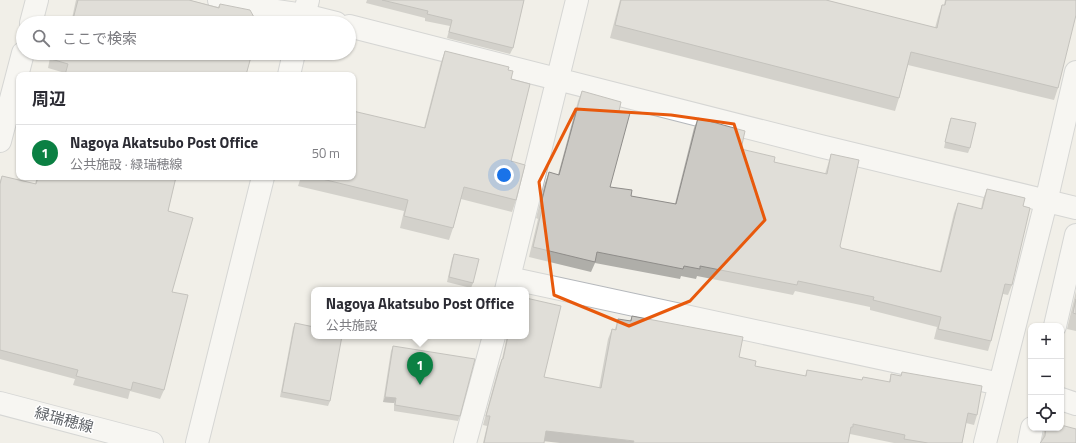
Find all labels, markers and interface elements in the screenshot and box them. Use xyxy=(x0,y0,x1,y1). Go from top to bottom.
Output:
search box xyxy=(16,16,356,60)
icon: search xyxy=(30,27,52,49)
text: ここで検索 xyxy=(62,27,137,50)
text: 周辺 xyxy=(32,86,66,112)
text: Nagoya Akatsubo Post Office xyxy=(70,131,258,154)
text: 1 xyxy=(41,143,49,163)
text: 50 m xyxy=(312,143,340,163)
text: 公共施設 · 緑瑞穂線 xyxy=(70,154,183,174)
your location xyxy=(494,165,514,185)
popup xyxy=(311,287,529,339)
text: Nagoya Akatsubo Post Office xyxy=(326,292,514,315)
text: 公共施設 xyxy=(326,315,378,335)
map controls xyxy=(1028,323,1064,431)
button: + xyxy=(1028,323,1064,359)
pin: 1 xyxy=(407,352,433,385)
button: − xyxy=(1028,359,1064,395)
button: locate xyxy=(1028,395,1064,431)
street label: 緑瑞穂線 xyxy=(32,401,96,438)

